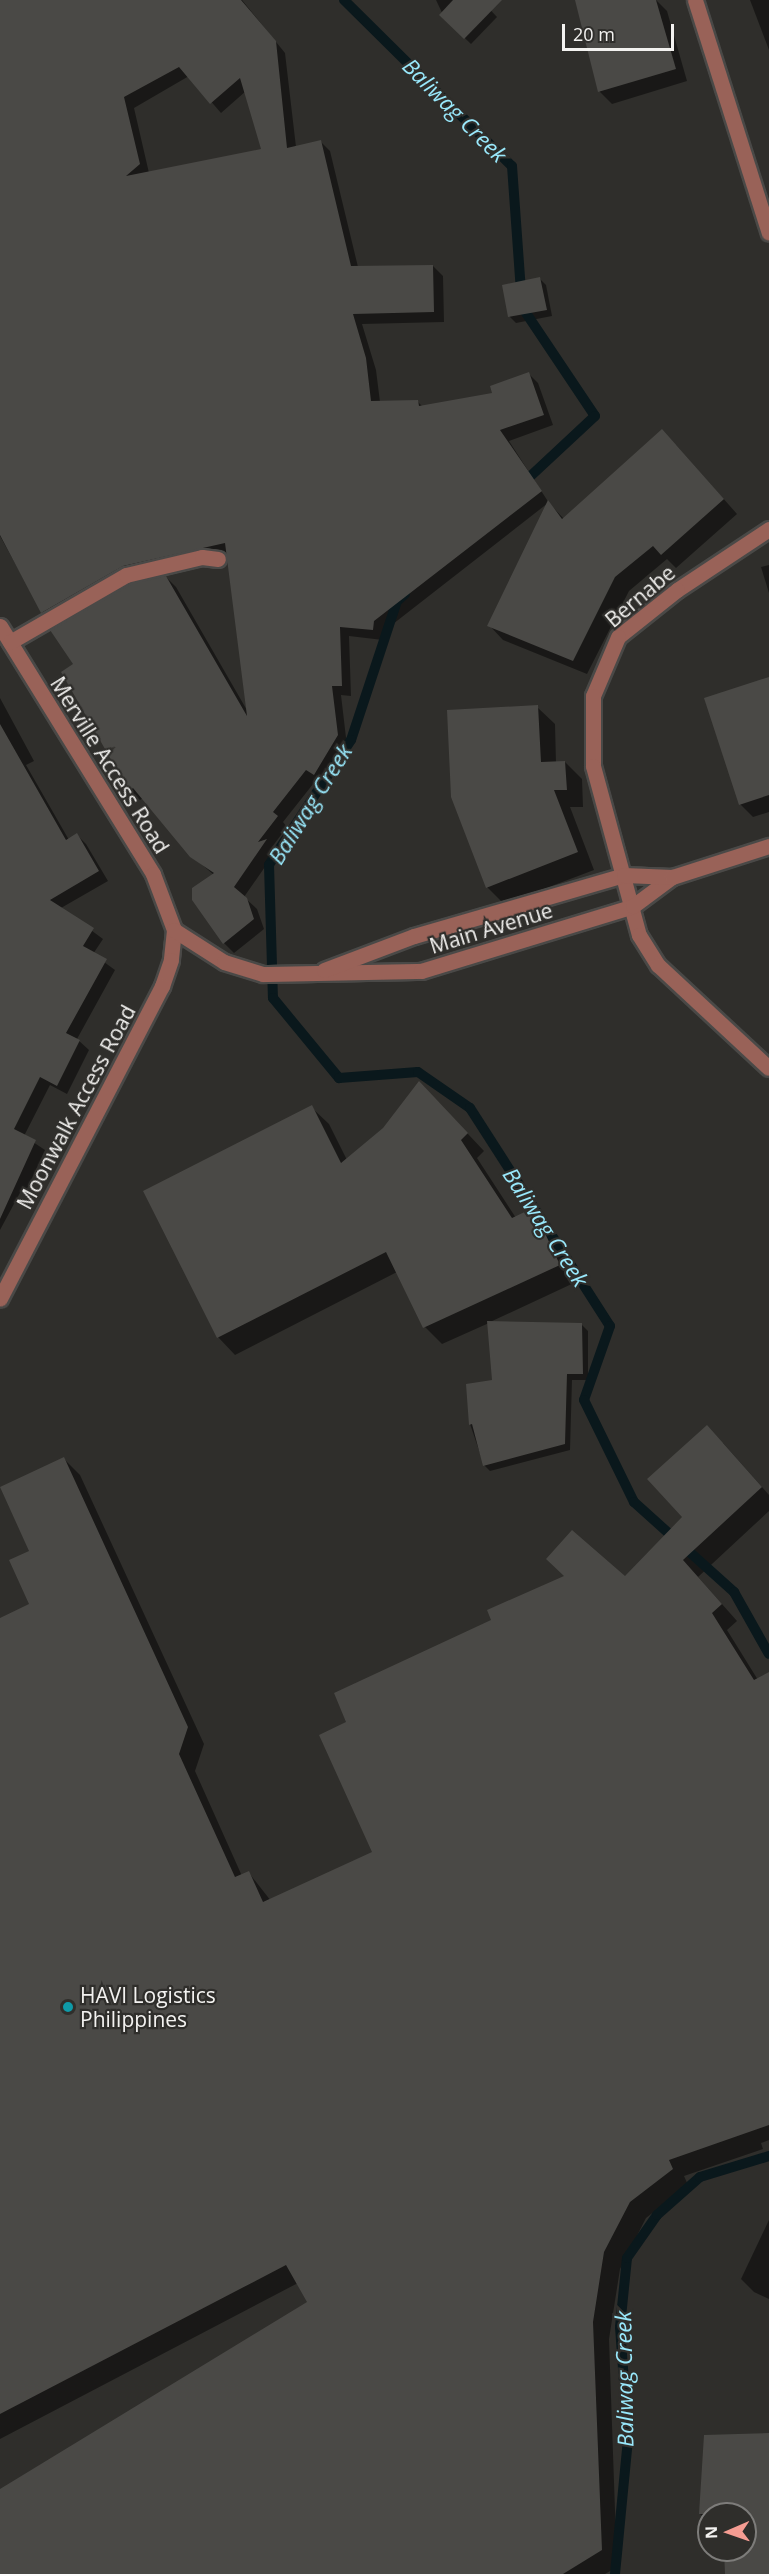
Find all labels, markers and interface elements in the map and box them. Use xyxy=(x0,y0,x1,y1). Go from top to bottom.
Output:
scale bar xyxy=(565,12,678,50)
text: 20 m xyxy=(573,22,615,46)
water label: Baliwag Creek xyxy=(397,52,513,168)
street label: Bernabe xyxy=(600,560,680,632)
street label: Merville Access Road xyxy=(45,672,175,858)
water label: Baliwag Creek xyxy=(263,739,357,869)
street label: Main Avenue xyxy=(426,897,556,959)
street label: Moonwalk Access Road xyxy=(11,1001,141,1213)
water label: Baliwag Creek xyxy=(498,1163,594,1291)
place label: HAVI Logistics Philippines xyxy=(80,1982,216,2032)
marker: HAVI Logistics Philippines xyxy=(61,2000,75,2014)
water label: Baliwag Creek xyxy=(610,2311,638,2447)
north arrow xyxy=(697,2502,757,2562)
text: N xyxy=(700,2526,722,2539)

